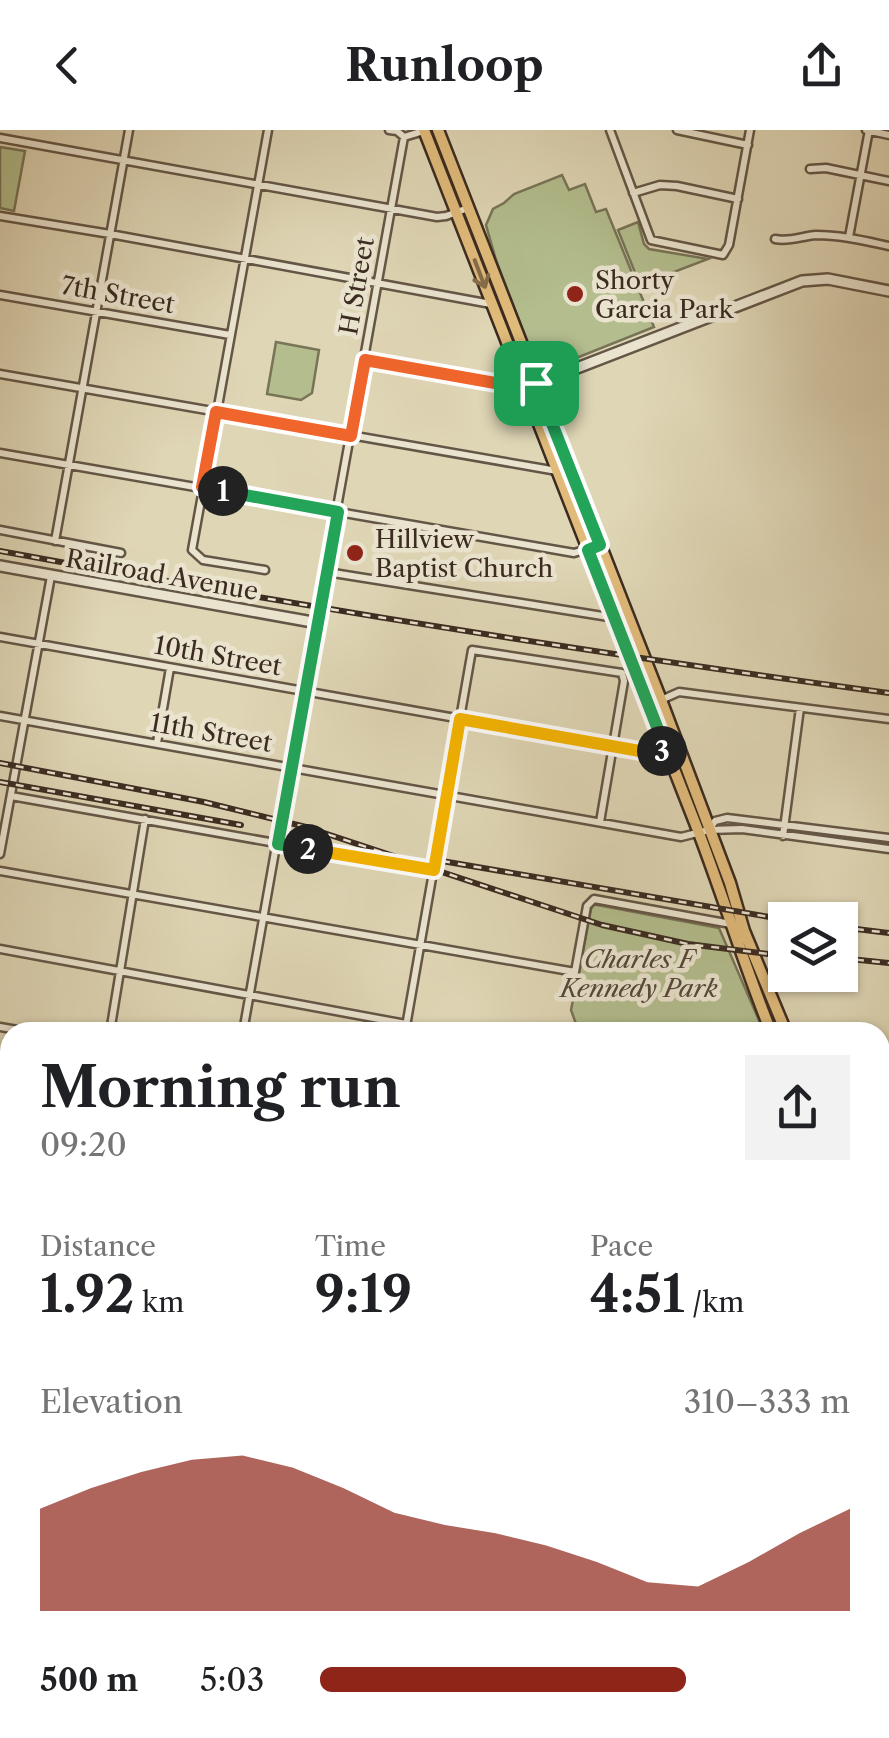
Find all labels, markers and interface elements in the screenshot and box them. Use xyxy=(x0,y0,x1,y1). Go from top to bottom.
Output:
text: Runloop xyxy=(345,37,544,93)
icon: back xyxy=(40,38,95,93)
icon: share xyxy=(794,38,849,93)
street label: H Street xyxy=(333,234,381,337)
one-way arrow xyxy=(472,258,490,289)
place label: Shorty Garcia Park xyxy=(595,265,735,325)
street label: 7th Street xyxy=(59,270,177,320)
marker: Shorty Garcia Park xyxy=(564,283,586,305)
pin xyxy=(494,341,579,426)
icon: arrive xyxy=(509,356,564,411)
pin: 1 xyxy=(198,466,248,516)
text: 1 xyxy=(217,474,229,508)
place label: Hillview Baptist Church xyxy=(375,524,553,584)
marker: Hillview Baptist Church xyxy=(344,542,366,564)
street label: Railroad Avenue xyxy=(63,543,261,607)
street label: 10th Street xyxy=(152,630,284,682)
street label: 11th Street xyxy=(148,707,274,759)
pin: 3 xyxy=(637,726,687,776)
text: 3 xyxy=(654,734,670,768)
pin: 2 xyxy=(283,824,333,874)
text: 2 xyxy=(300,832,316,866)
map controls xyxy=(768,902,858,992)
button: layers xyxy=(768,902,858,992)
park label: Charles F Kennedy Park xyxy=(558,944,718,1004)
text: Morning run xyxy=(40,1054,401,1121)
button: share xyxy=(745,1055,850,1160)
text: 09:20 xyxy=(40,1125,127,1164)
text: Distance xyxy=(40,1229,156,1263)
text: Time xyxy=(315,1229,386,1263)
text: Pace xyxy=(590,1229,653,1263)
text: 1.92 xyxy=(40,1263,135,1325)
text: 9:19 xyxy=(315,1263,412,1325)
text: 4:51 xyxy=(590,1263,685,1325)
text: km xyxy=(135,1285,184,1319)
text: /km xyxy=(685,1285,744,1319)
text: Elevation xyxy=(40,1382,183,1421)
text: 310–333 m xyxy=(684,1382,850,1421)
text: 500 m xyxy=(40,1660,138,1699)
text: 5:03 xyxy=(200,1660,264,1699)

